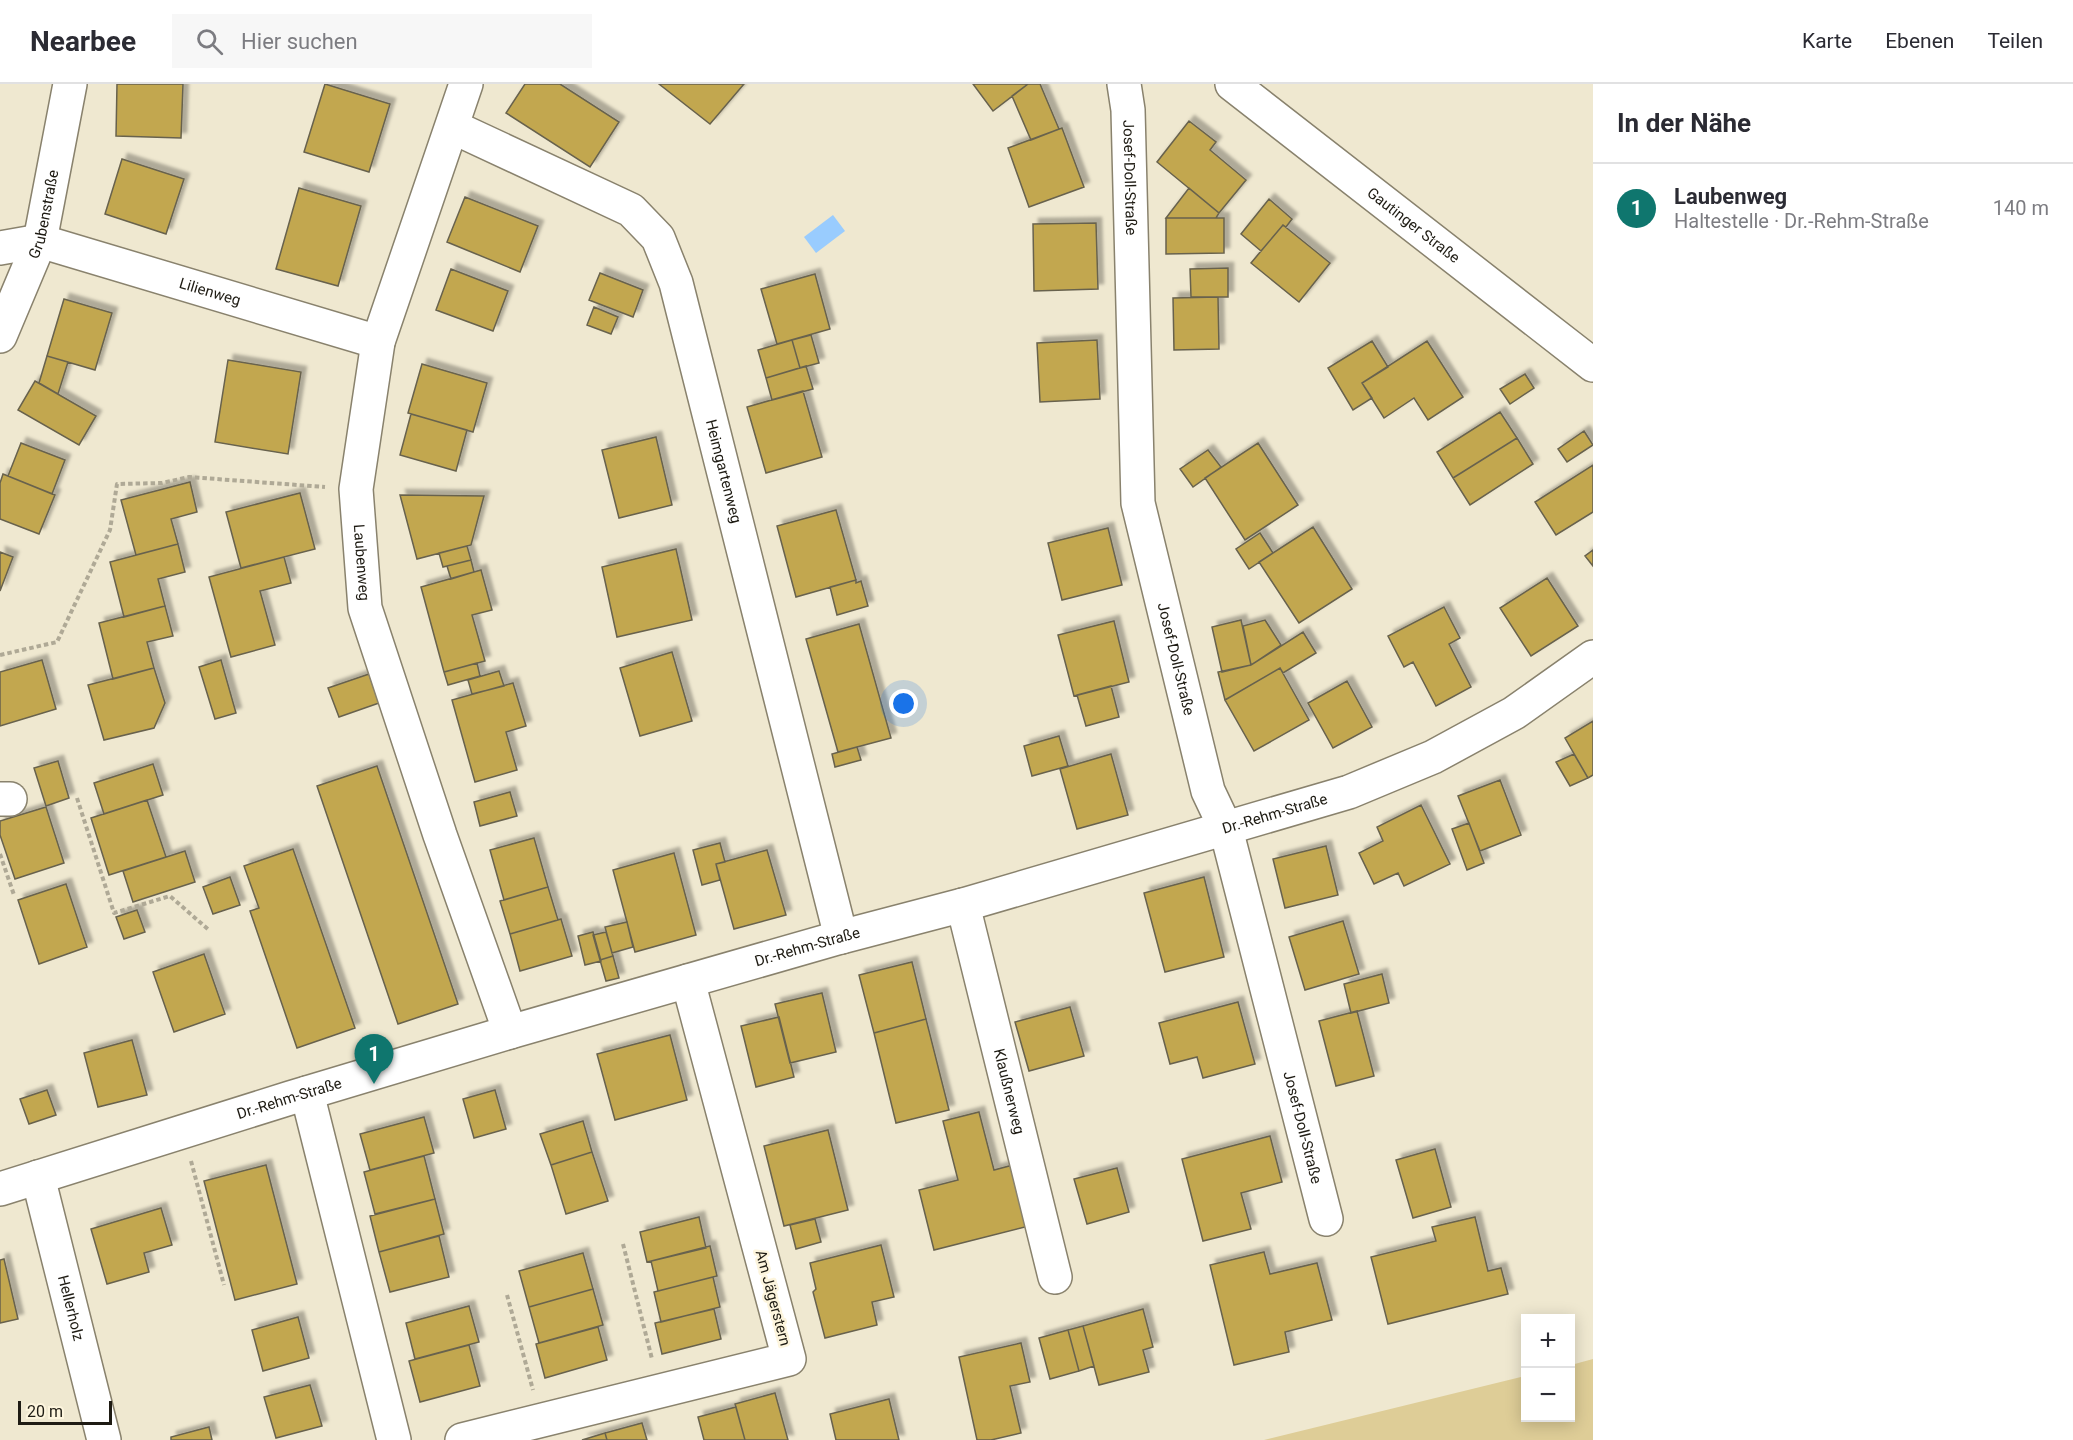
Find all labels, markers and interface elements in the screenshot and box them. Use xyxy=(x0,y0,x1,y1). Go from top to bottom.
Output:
search box xyxy=(172,14,592,68)
text: Nearbee xyxy=(30,25,136,58)
icon: search xyxy=(193,25,226,58)
text: Hier suchen xyxy=(241,29,358,54)
text: Karte xyxy=(1802,29,1852,53)
text: Ebenen xyxy=(1885,29,1954,53)
text: Teilen xyxy=(1987,29,2043,53)
text: In der Nähe xyxy=(1617,108,1751,138)
street label: Josef-Doll-Straße xyxy=(1119,120,1140,236)
street label: Grubenstraße xyxy=(25,168,62,262)
street label: Gautinger Straße xyxy=(1364,184,1463,267)
text: Laubenweg xyxy=(1674,184,1787,209)
text: 1 xyxy=(1631,196,1642,220)
text: 140 m xyxy=(1993,196,2049,220)
text: Haltestelle · Dr.-Rehm-Straße xyxy=(1674,209,1929,233)
street label: Lilienweg xyxy=(177,274,243,309)
street label: Heimgartenweg xyxy=(702,418,745,525)
street label: Laubenweg xyxy=(350,524,373,602)
street label: Josef-Doll-Straße xyxy=(1154,601,1198,717)
your location xyxy=(889,689,918,718)
street label: Dr.-Rehm-Straße xyxy=(1220,790,1329,838)
street label: Dr.-Rehm-Straße xyxy=(753,923,862,970)
pin: 1 xyxy=(354,1034,394,1084)
street label: Klaußnerweg xyxy=(990,1047,1028,1136)
street label: Josef-Doll-Straße xyxy=(1279,1069,1326,1186)
street label: Dr.-Rehm-Straße xyxy=(235,1074,344,1123)
street label: Am Jägerstern xyxy=(752,1248,794,1348)
street label: Hellerholz xyxy=(54,1273,88,1343)
map controls xyxy=(1521,1314,1575,1422)
button: + xyxy=(1521,1314,1575,1368)
button: − xyxy=(1521,1368,1575,1422)
scale bar xyxy=(18,1398,112,1426)
text: 20 m xyxy=(27,1402,63,1421)

